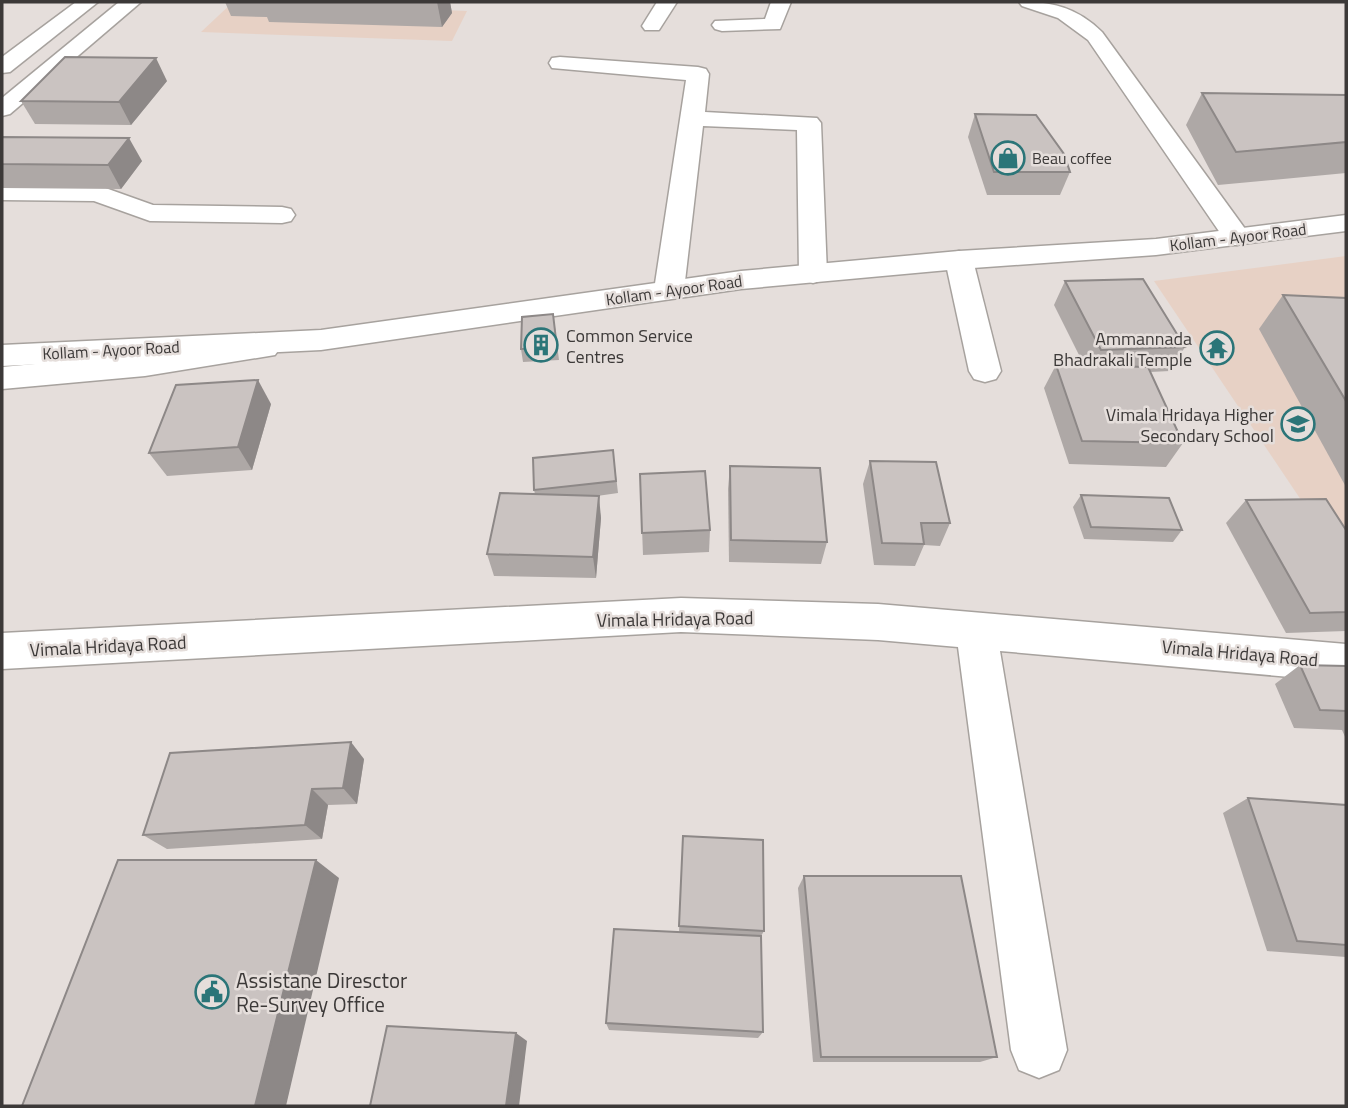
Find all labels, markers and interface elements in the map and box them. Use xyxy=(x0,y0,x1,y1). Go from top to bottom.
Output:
shop icon: Beau coffee xyxy=(989,139,1027,177)
place label: Beau coffee xyxy=(1032,146,1112,170)
street label: Kollam - Ayoor Road xyxy=(1168,217,1308,257)
street label: Kollam - Ayoor Road xyxy=(604,269,744,311)
place label: Common Service Centres xyxy=(566,322,693,370)
place label: Ammannada Bhadrakali Temple xyxy=(1053,325,1192,373)
building icon: Common Service Centres xyxy=(522,326,560,364)
temple icon: Ammannada Bhadrakali Temple xyxy=(1198,329,1236,367)
street label: Kollam - Ayoor Road xyxy=(42,334,180,366)
place label: Vimala Hridaya Higher Secondary School xyxy=(1106,401,1274,449)
school or university icon: Vimala Hridaya Higher Secondary School xyxy=(1279,405,1317,443)
street label: Vimala Hridaya Road xyxy=(596,604,754,634)
street label: Vimala Hridaya Road xyxy=(29,628,187,664)
street label: Vimala Hridaya Road xyxy=(1161,633,1319,673)
place label: Assistane Diresctor Re-Survey Office xyxy=(236,964,407,1020)
public building icon: Assistane Diresctor Re-Survey Office xyxy=(193,973,231,1011)

